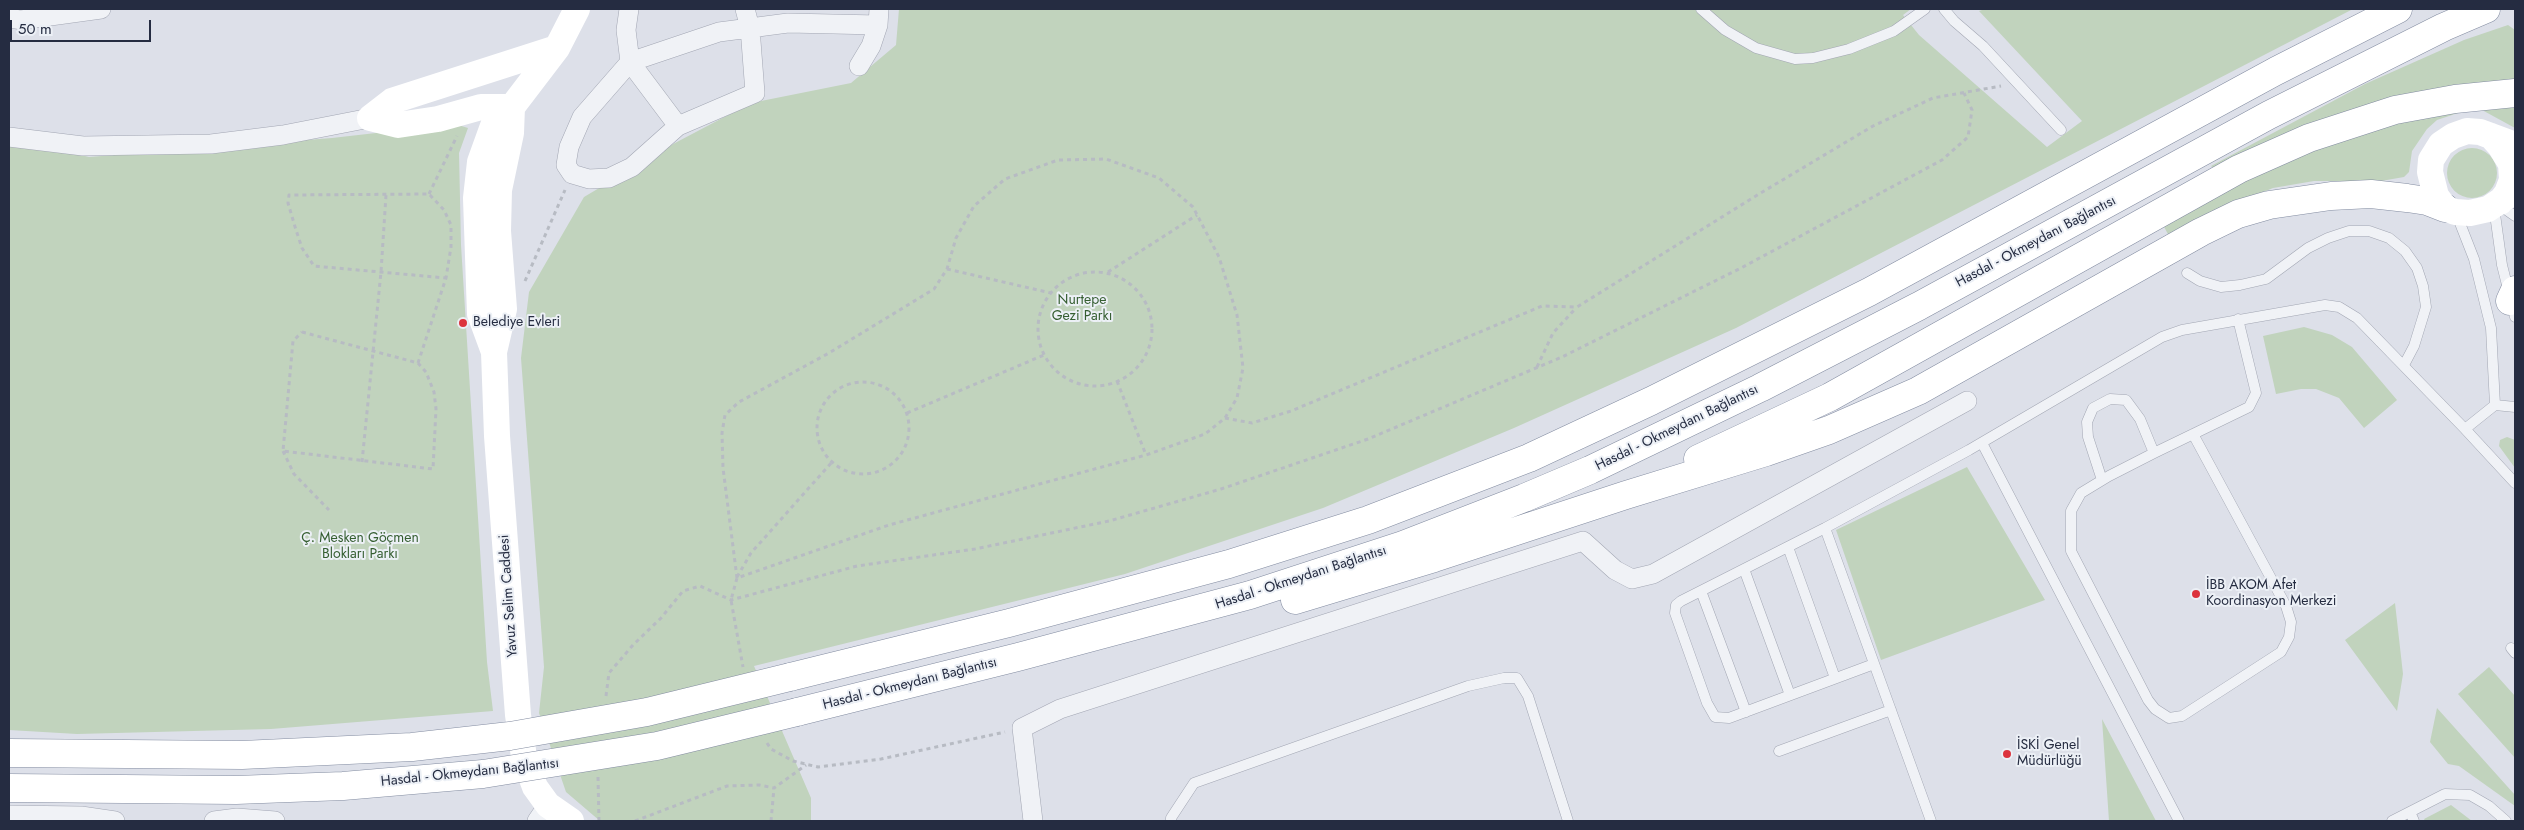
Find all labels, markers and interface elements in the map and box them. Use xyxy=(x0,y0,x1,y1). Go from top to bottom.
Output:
scale bar xyxy=(12,10,154,42)
text: 50 m xyxy=(18,18,52,40)
street label: Hasdal - Okmeydanı Bağlantısı xyxy=(1953,193,2119,291)
park label: Nurtepe Gezi Parkı xyxy=(1052,293,1112,326)
place label: Belediye Evleri xyxy=(473,315,560,331)
marker: Belediye Evleri xyxy=(457,317,469,329)
street label: Hasdal - Okmeydanı Bağlantısı xyxy=(1593,381,1761,475)
park label: Ç. Mesken Göçmen Blokları Parkı xyxy=(301,531,419,564)
street label: Yavuz Selim Caddesi xyxy=(496,534,522,658)
street label: Hasdal - Okmeydanı Bağlantısı xyxy=(1213,542,1389,614)
place label: İBB AKOM Afet Koordinasyon Merkezi xyxy=(2206,578,2336,610)
marker: İBB AKOM Afet Koordinasyon Merkezi xyxy=(2190,588,2202,600)
street label: Hasdal - Okmeydanı Bağlantısı xyxy=(821,654,999,714)
place label: İSKİ Genel Müdürlüğü xyxy=(2017,738,2082,770)
marker: İSKİ Genel Müdürlüğü xyxy=(2001,748,2013,760)
street label: Hasdal - Okmeydanı Bağlantısı xyxy=(380,755,560,791)

